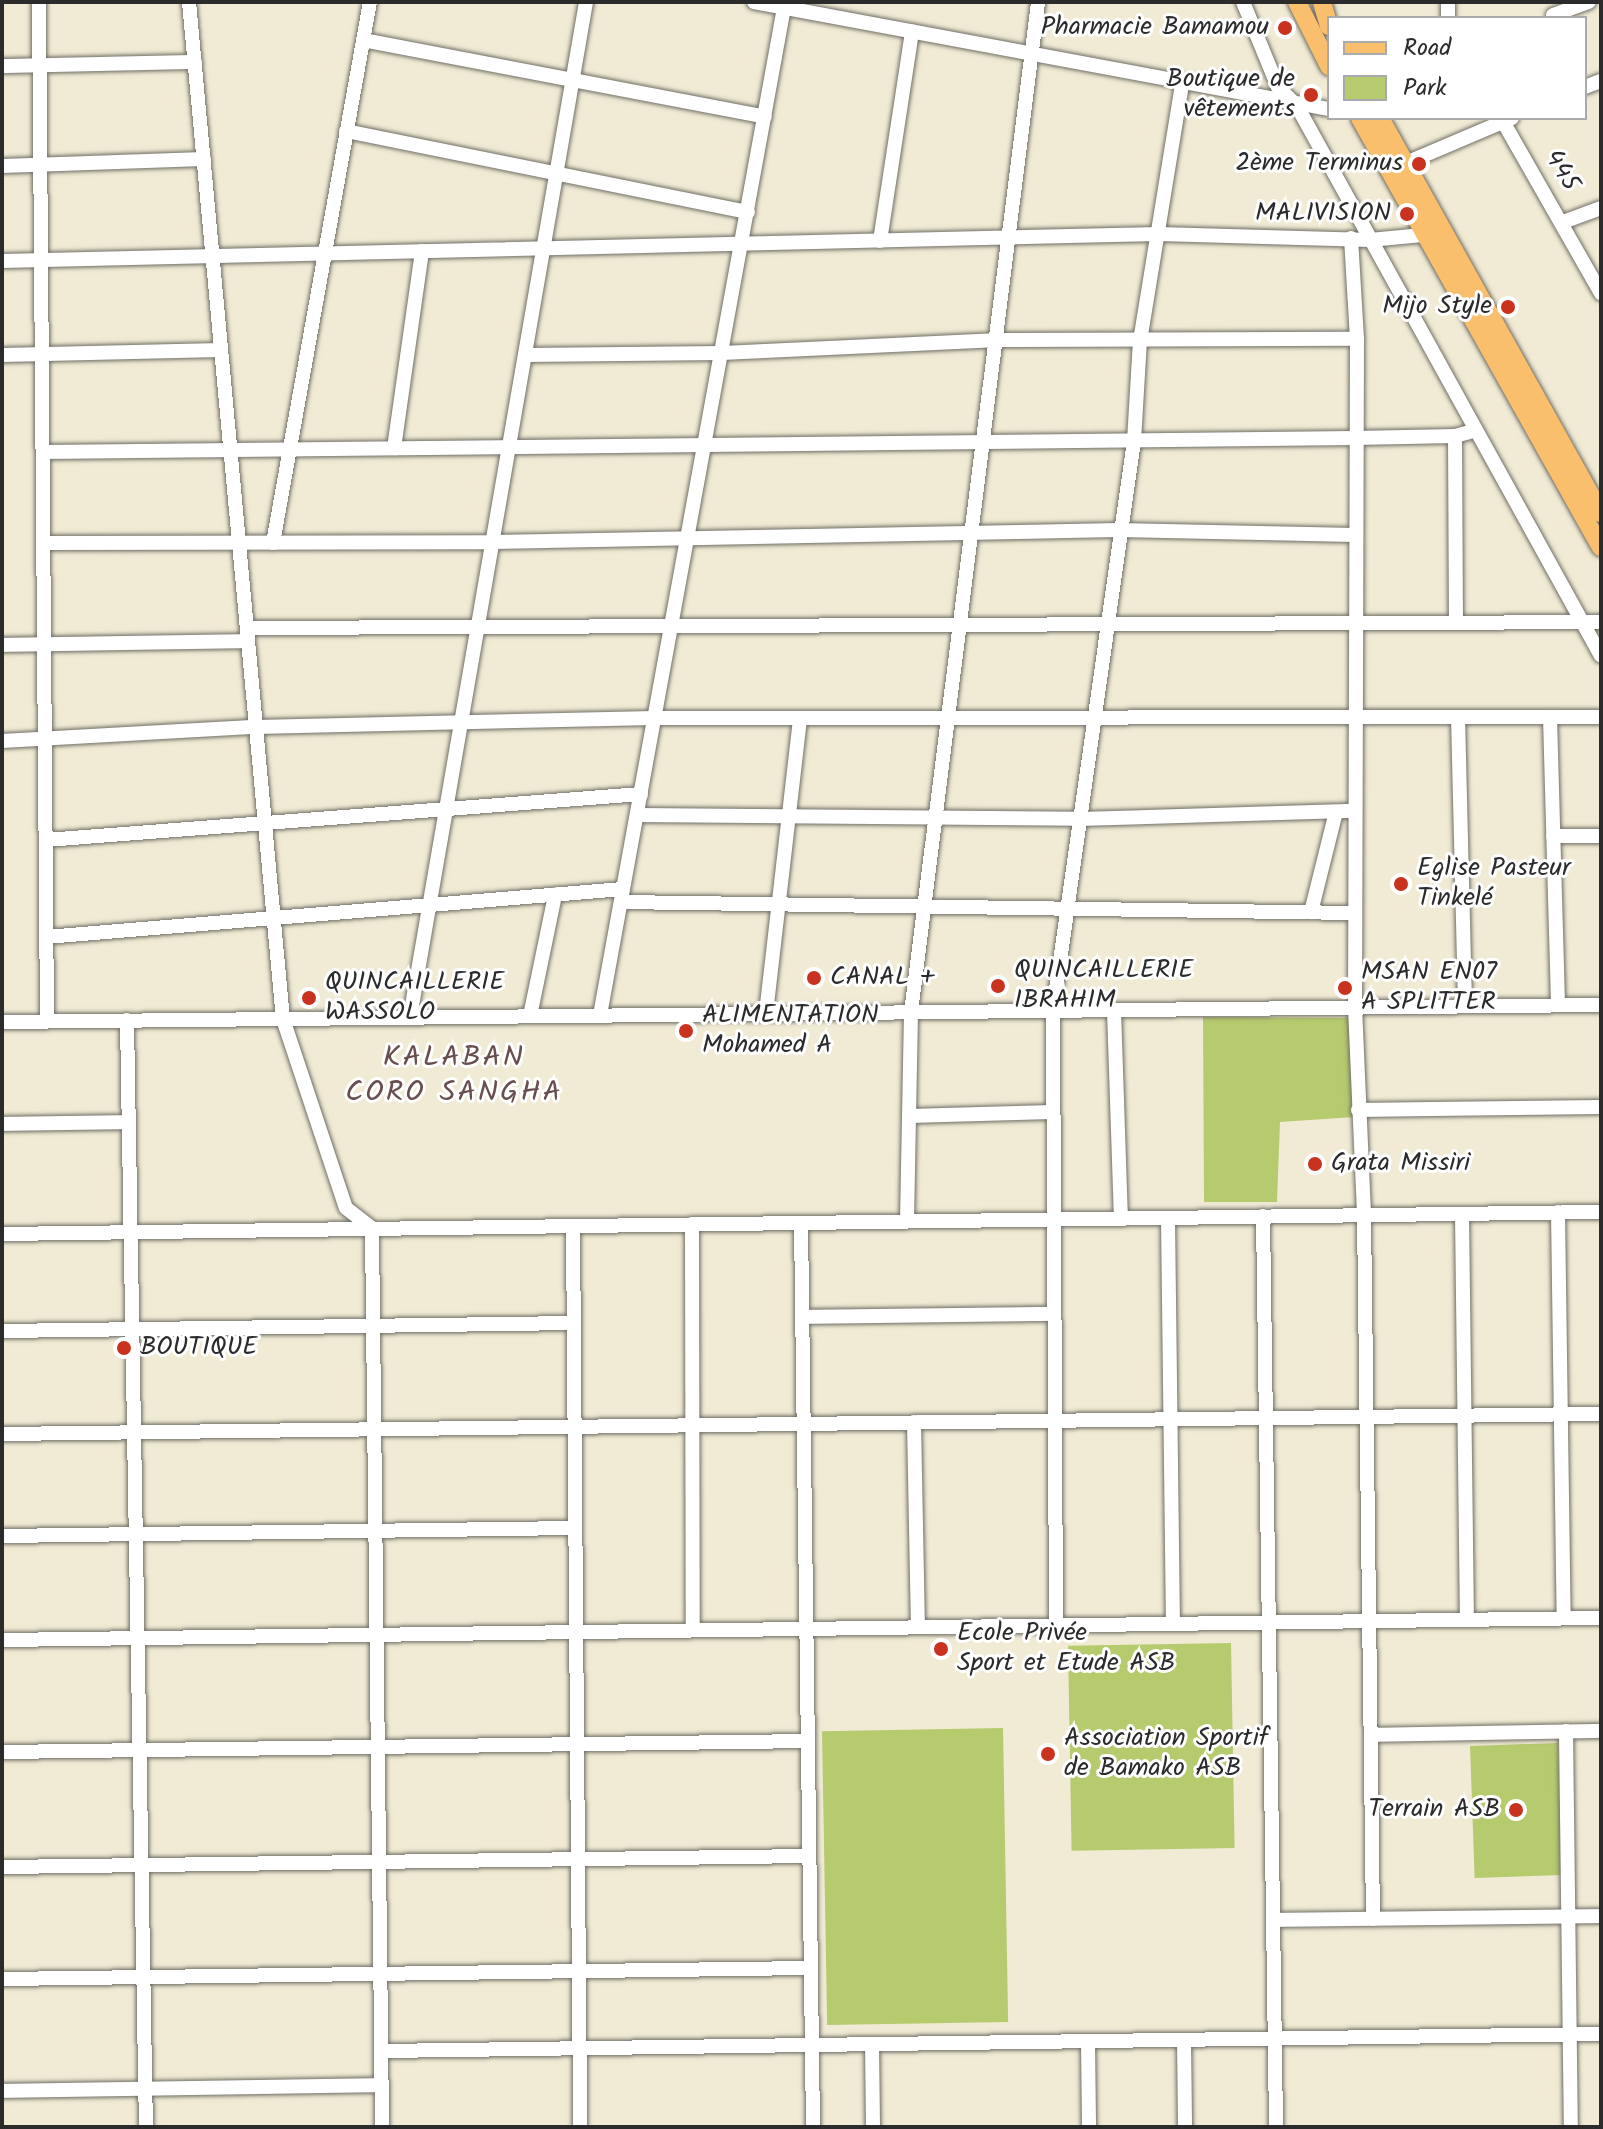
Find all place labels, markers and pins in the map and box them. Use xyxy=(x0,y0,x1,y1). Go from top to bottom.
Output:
place label: Pharmacie Bamamou xyxy=(1041,12,1269,44)
marker: Pharmacie Bamamou xyxy=(1276,19,1294,37)
place label: Boutique de vêtements xyxy=(1166,64,1295,126)
marker: Boutique de vêtements xyxy=(1302,86,1320,104)
place label: 2ème Terminus xyxy=(1235,148,1403,180)
marker: 2ème Terminus xyxy=(1410,155,1428,173)
place label: MALIVISION xyxy=(1255,198,1391,230)
marker: MALIVISION xyxy=(1398,205,1416,223)
place label: Mijo Style xyxy=(1382,291,1492,323)
marker: Mijo Style xyxy=(1499,298,1517,316)
place label: Eglise Pasteur Tinkelé xyxy=(1417,853,1571,914)
marker: Eglise Pasteur Tinkelé xyxy=(1392,875,1410,893)
place label: QUINCAILLERIE IBRAHIM xyxy=(1014,955,1193,1016)
place label: MSAN EN07 A SPLITTER xyxy=(1361,957,1497,1018)
place label: CANAL + xyxy=(830,962,935,994)
place label: QUINCAILLERIE WASSOLO xyxy=(325,967,504,1028)
marker: CANAL + xyxy=(805,969,823,987)
marker: QUINCAILLERIE IBRAHIM xyxy=(989,977,1007,995)
marker: MSAN EN07 A SPLITTER xyxy=(1336,979,1354,997)
marker: QUINCAILLERIE WASSOLO xyxy=(300,989,318,1007)
place label: ALIMENTATION Mohamed A xyxy=(702,1000,879,1062)
marker: ALIMENTATION Mohamed A xyxy=(677,1022,695,1040)
place label: Grata Missiri xyxy=(1331,1148,1470,1180)
marker: Grata Missiri xyxy=(1306,1155,1324,1173)
place label: BOUTIQUE xyxy=(140,1332,257,1364)
marker: BOUTIQUE xyxy=(115,1339,133,1357)
place label: Ecole Privée Sport et Etude ASB xyxy=(957,1618,1175,1680)
marker: Ecole Privée Sport et Etude ASB xyxy=(932,1640,950,1658)
place label: Association Sportif de Bamako ASB xyxy=(1064,1723,1269,1784)
marker: Association Sportif de Bamako ASB xyxy=(1039,1745,1057,1763)
place label: Terrain ASB xyxy=(1368,1794,1500,1826)
marker: Terrain ASB xyxy=(1507,1801,1525,1819)

